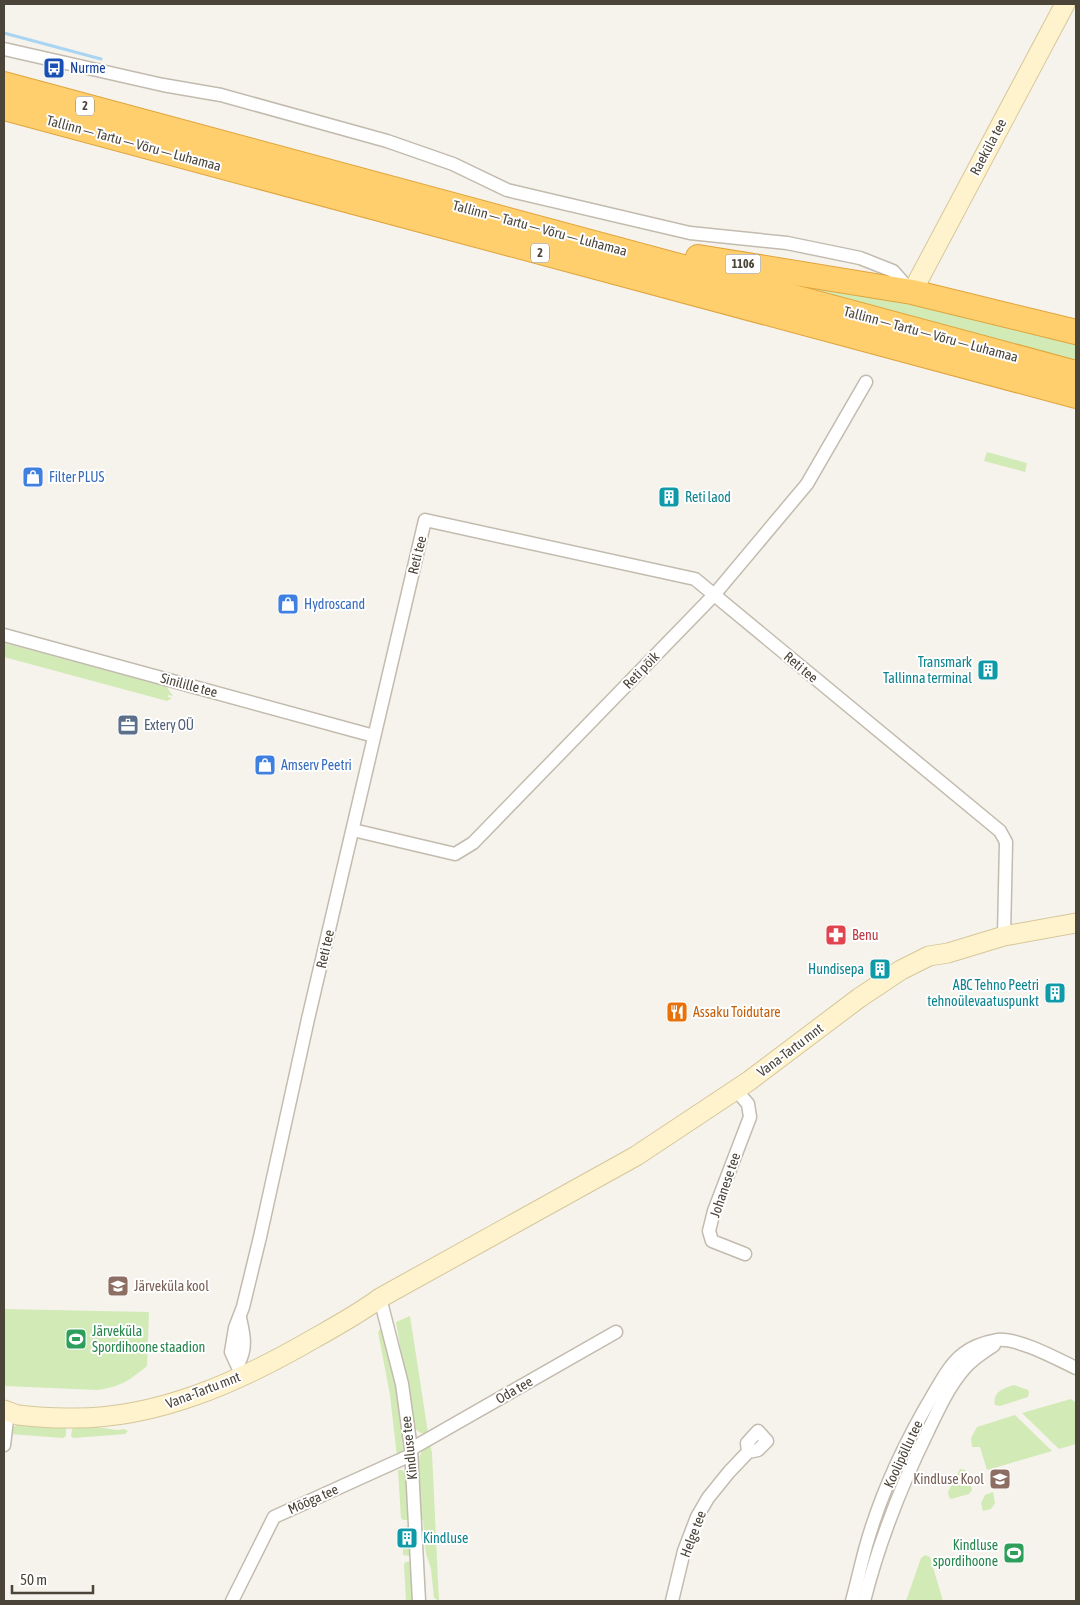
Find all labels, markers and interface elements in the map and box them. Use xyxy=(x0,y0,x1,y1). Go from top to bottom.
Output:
bus stop icon: Nurme xyxy=(42,56,66,80)
place label: Nurme xyxy=(70,60,106,76)
road number: 2 xyxy=(76,96,94,115)
street label: Tallinn — Tartu — Võru — Luhamaa xyxy=(45,112,223,174)
street label: Raeküla tee xyxy=(967,116,1009,178)
street label: Tallinn — Tartu — Võru — Luhamaa xyxy=(451,197,629,259)
road number: 2 xyxy=(531,244,549,262)
road number: 1106 xyxy=(726,254,760,274)
street label: Tallinn — Tartu — Võru — Luhamaa xyxy=(842,303,1020,365)
shop icon: Filter PLUS xyxy=(21,465,45,489)
place label: Filter PLUS xyxy=(49,469,104,485)
building icon: Reti laod xyxy=(657,485,681,509)
place label: Reti laod xyxy=(685,489,731,505)
street label: Reti tee xyxy=(405,534,429,576)
shop icon: Hydroscand xyxy=(276,592,300,616)
place label: Hydroscand xyxy=(304,596,365,612)
street label: Reti põik xyxy=(620,648,662,692)
street label: Reti tee xyxy=(781,648,821,686)
place label: Transmark Tallinna terminal xyxy=(883,654,972,686)
building icon: Transmark Tallinna terminal xyxy=(976,658,1000,682)
street label: Sinilille tee xyxy=(159,670,219,700)
office icon: Extery OÜ xyxy=(116,713,140,737)
place label: Extery OÜ xyxy=(144,717,194,733)
shop icon: Amserv Peetri xyxy=(253,753,277,777)
place label: Amserv Peetri xyxy=(281,757,352,773)
pharmacy icon: Benu xyxy=(824,923,848,947)
place label: Benu xyxy=(852,927,879,943)
street label: Reti tee xyxy=(313,928,337,970)
building icon: Hundisepa xyxy=(868,957,892,981)
place label: Hundisepa xyxy=(808,961,864,977)
place label: ABC Tehno Peetri tehnoülevaatuspunkt xyxy=(927,977,1039,1009)
building icon: ABC Tehno Peetri tehnoülevaatuspunkt xyxy=(1043,981,1067,1005)
restaurant icon: Assaku Toidutare xyxy=(665,1000,689,1024)
place label: Assaku Toidutare xyxy=(693,1004,781,1020)
street label: Vana-Tartu mnt xyxy=(754,1020,826,1080)
street label: Johanese tee xyxy=(706,1151,744,1219)
school or university icon: Järveküla kool xyxy=(106,1274,130,1298)
place label: Järveküla kool xyxy=(134,1278,209,1294)
place label: Järveküla Spordihoone staadion xyxy=(92,1323,205,1355)
sports icon: Järveküla Spordihoone staadion xyxy=(64,1327,88,1351)
street label: Vana-Tartu mnt xyxy=(164,1368,242,1412)
street label: Oda tee xyxy=(493,1373,535,1407)
street label: Kindluse tee xyxy=(398,1415,420,1481)
street label: Koolipõllu tee xyxy=(880,1418,926,1490)
school or university icon: Kindluse Kool xyxy=(988,1467,1012,1491)
place label: Kindluse Kool xyxy=(913,1471,984,1487)
street label: Mõõga tee xyxy=(285,1481,341,1517)
street label: Helge tee xyxy=(677,1508,709,1560)
building icon: Kindluse xyxy=(395,1526,419,1550)
place label: Kindluse xyxy=(423,1530,468,1546)
place label: Kindluse spordihoone xyxy=(933,1537,998,1569)
sports icon: Kindluse spordihoone xyxy=(1002,1541,1026,1565)
scale bar xyxy=(12,1562,94,1594)
text: 50 m xyxy=(20,1571,47,1588)

